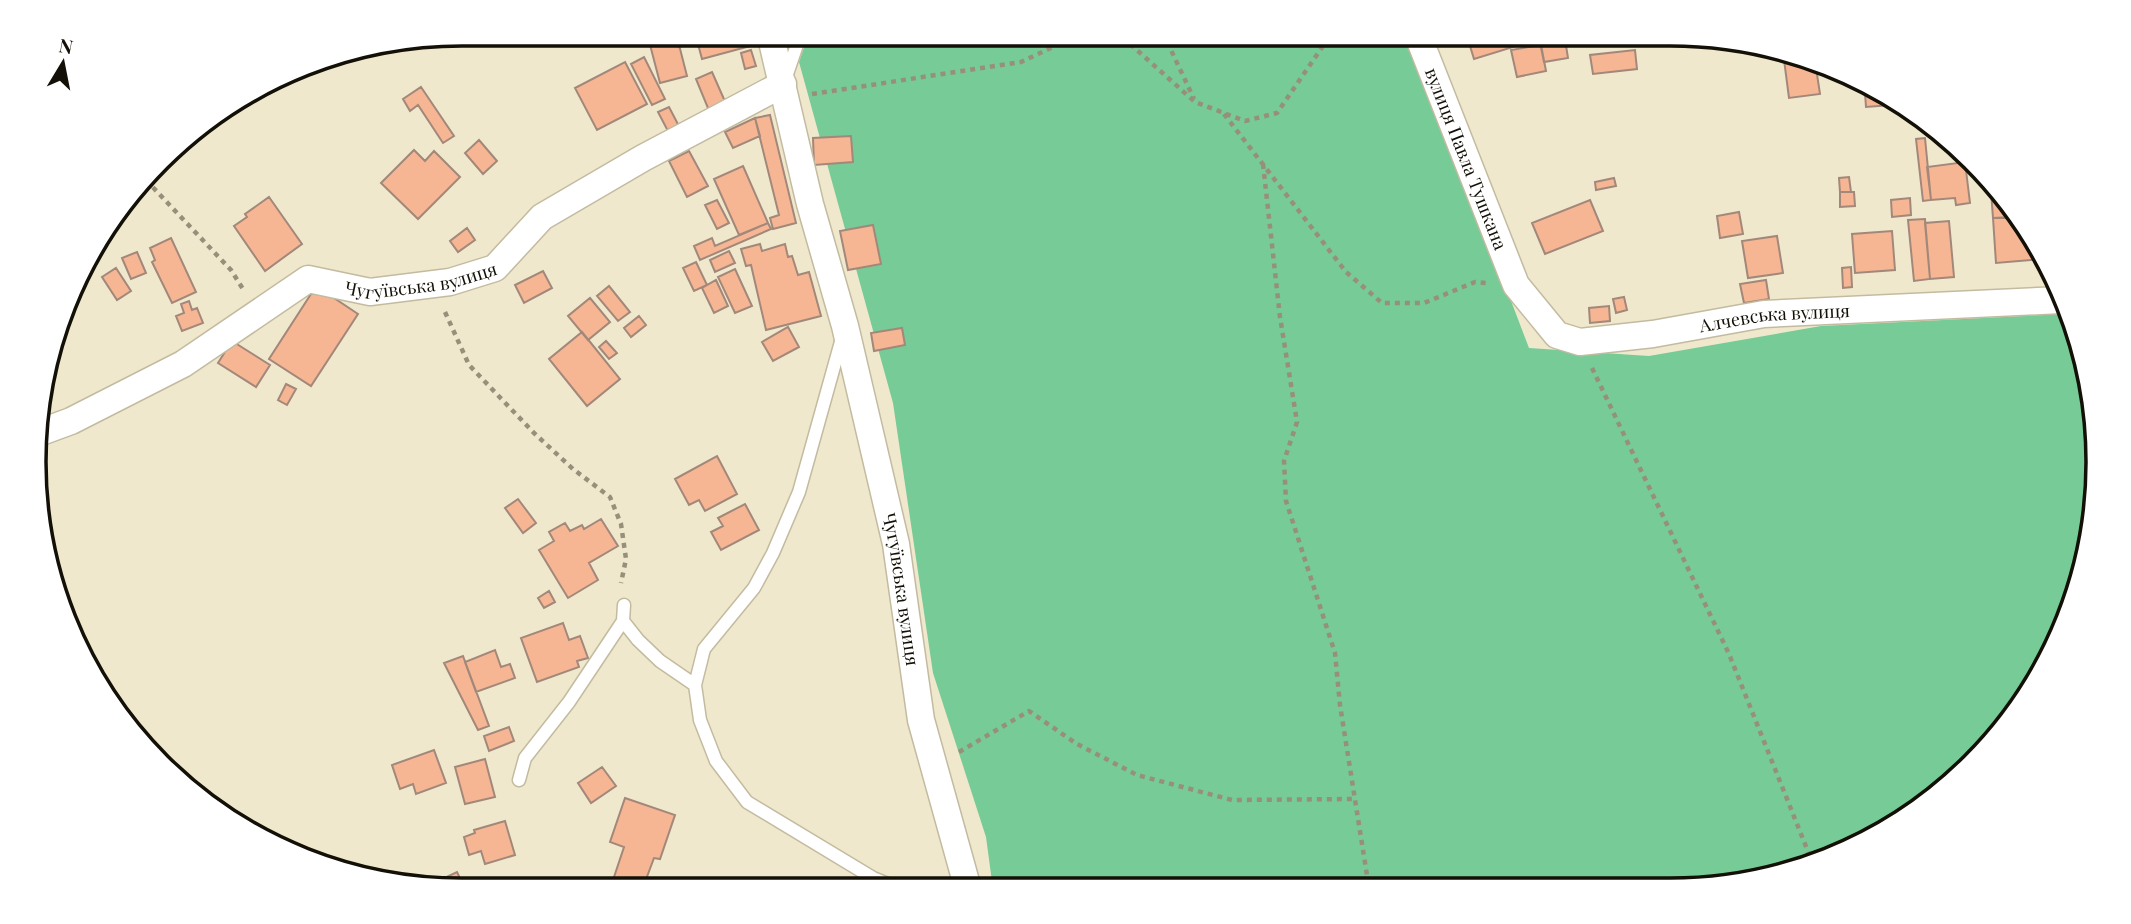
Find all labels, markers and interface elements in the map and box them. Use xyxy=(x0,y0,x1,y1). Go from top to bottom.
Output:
north arrow xyxy=(28,28,98,98)
text: N xyxy=(57,31,75,59)
street label: вулиця Павла Тушкана xyxy=(1420,64,1513,253)
street label: Чугуївська вулиця xyxy=(343,256,500,305)
street label: Алчевська вулиця xyxy=(1697,298,1851,338)
street label: Чугуївська вулиця xyxy=(877,510,925,668)

